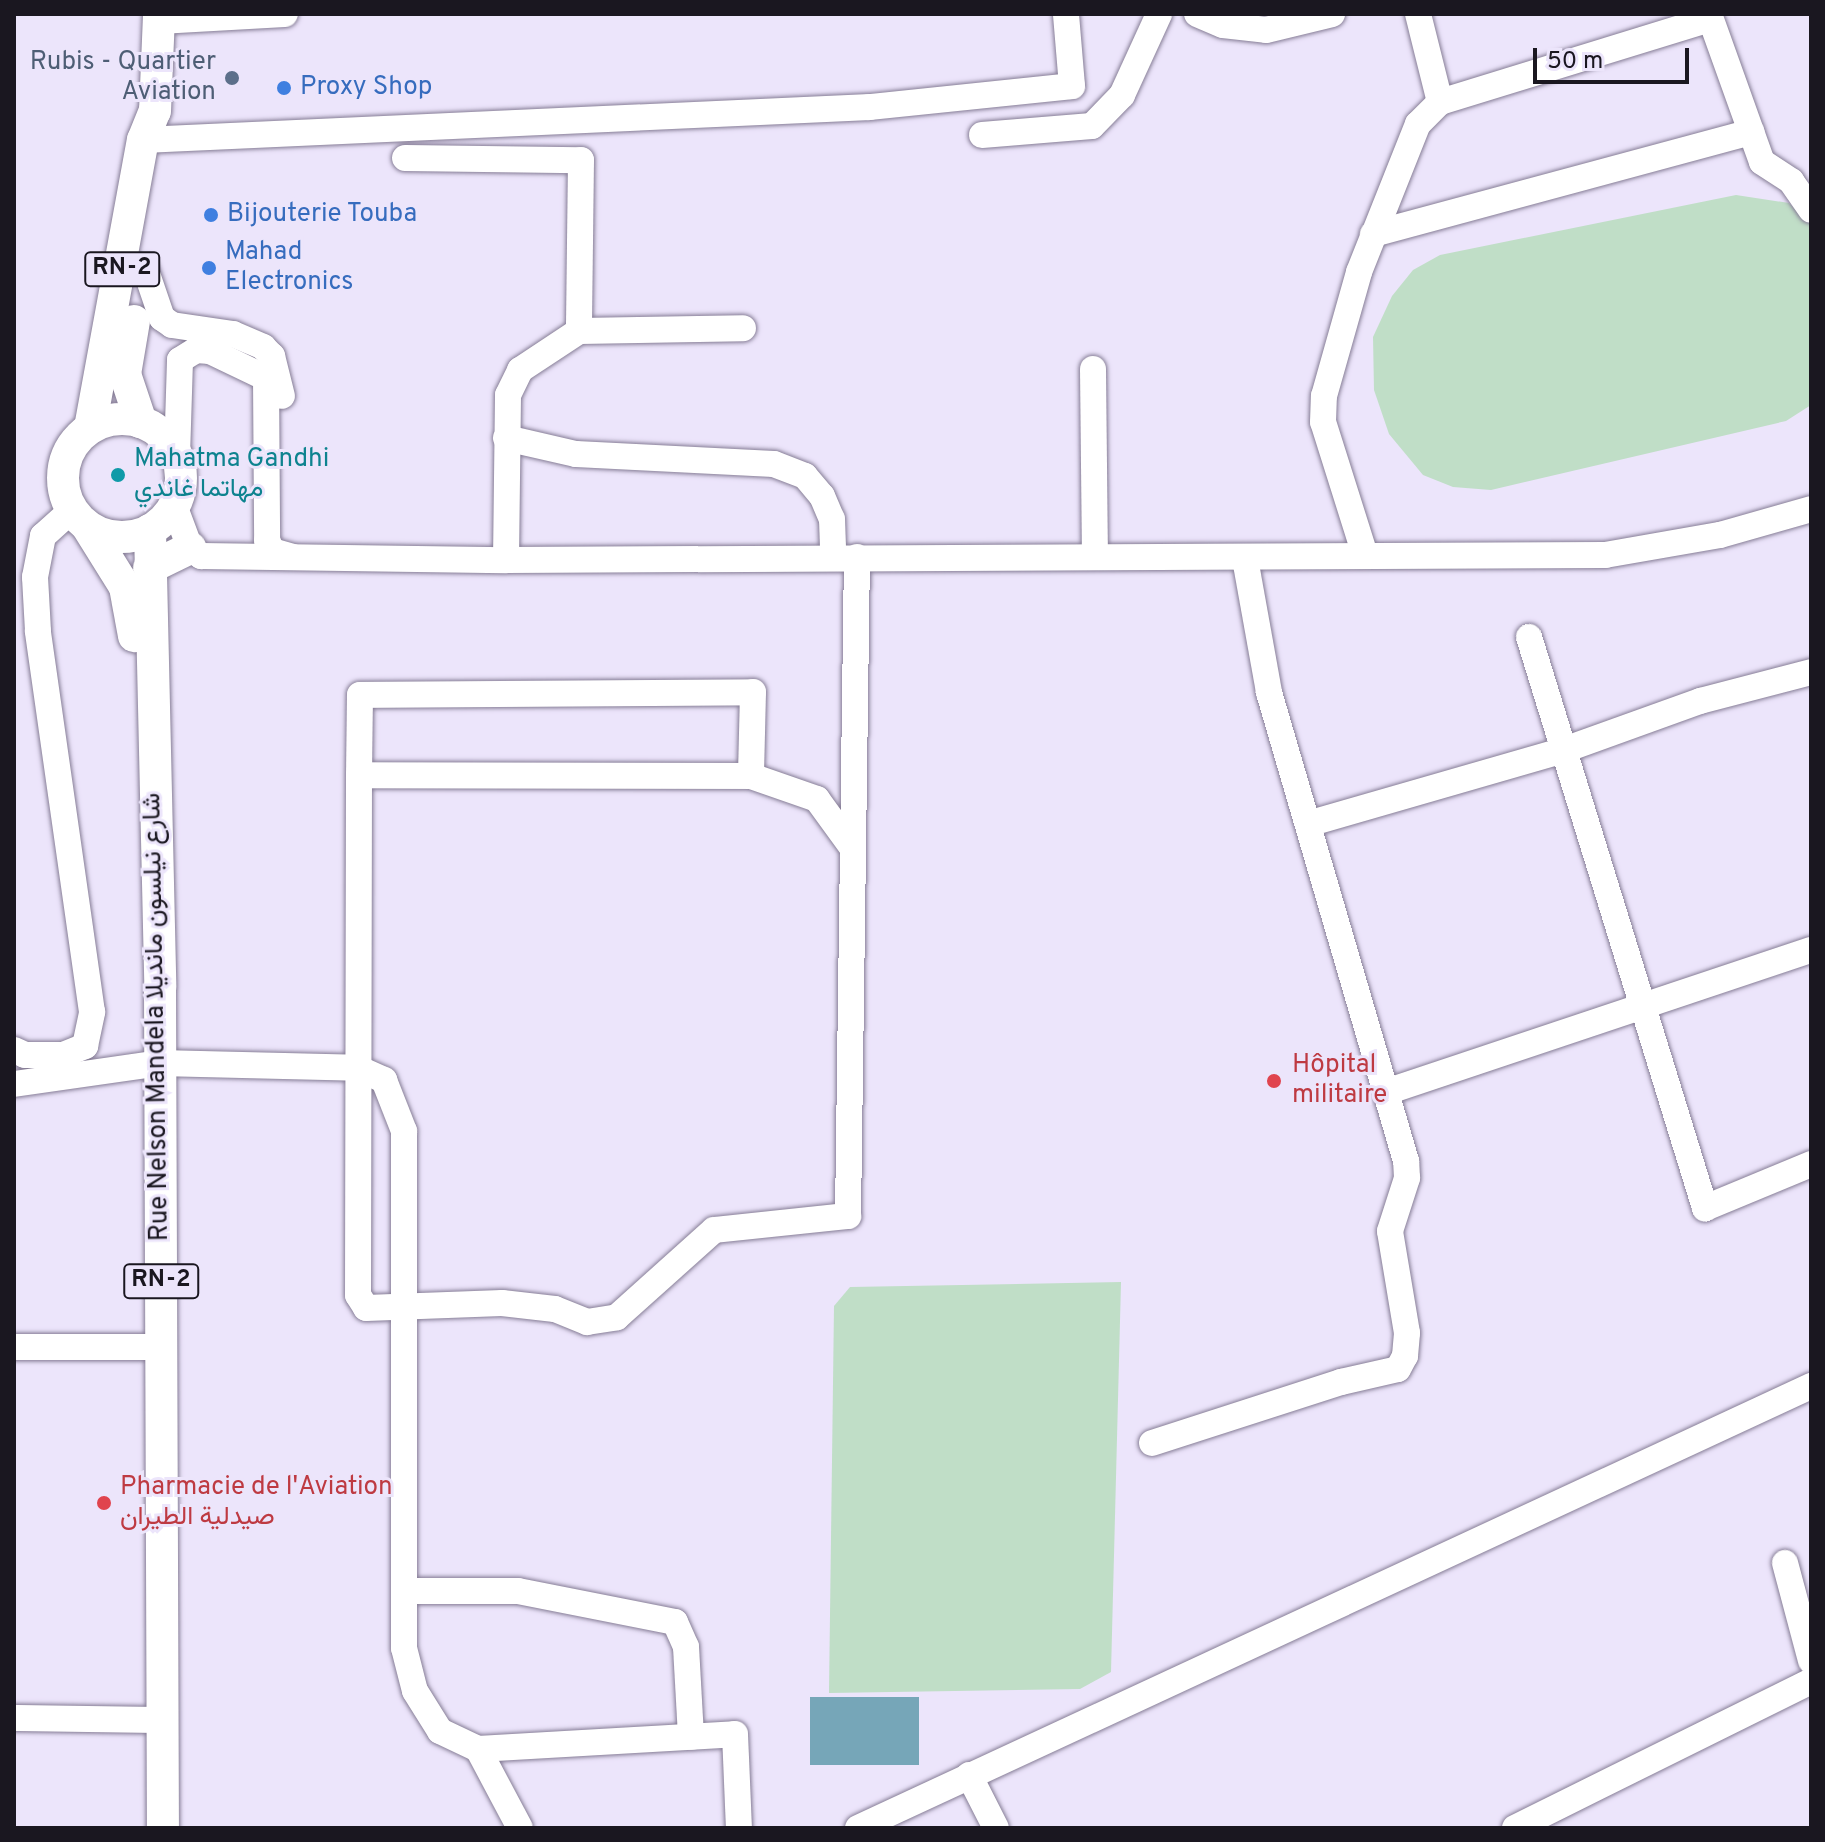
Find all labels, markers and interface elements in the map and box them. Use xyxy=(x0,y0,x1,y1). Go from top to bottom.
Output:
scale bar xyxy=(1537,32,1693,82)
place label: Rubis - Quartier Aviation xyxy=(30,47,216,108)
text: 50 m xyxy=(1547,47,1603,77)
marker: Rubis - Quartier Aviation xyxy=(223,69,241,87)
place label: Proxy Shop xyxy=(300,72,432,104)
marker: Proxy Shop xyxy=(275,79,293,97)
place label: Bijouterie Touba xyxy=(227,199,418,231)
marker: Bijouterie Touba xyxy=(202,206,220,224)
place label: Mahad Electronics xyxy=(225,237,353,298)
road number: RN-2 xyxy=(84,249,160,289)
marker: Mahad Electronics xyxy=(200,259,218,277)
place label: Mahatma Gandhi مهاتما غاندي xyxy=(134,444,329,506)
marker: Mahatma Gandhi مهاتما غاندي xyxy=(109,466,127,484)
street label: Rue Nelson Mandela شارع نيلسون مانديلا xyxy=(137,792,177,1242)
place label: Hôpital militaire xyxy=(1292,1050,1387,1112)
marker: Hôpital militaire xyxy=(1263,1070,1285,1092)
road number: RN-2 xyxy=(123,1261,199,1301)
place label: Pharmacie de l'Aviation صيدلية الطيران xyxy=(120,1472,393,1534)
marker: Pharmacie de l'Aviation صيدلية الطيران xyxy=(95,1494,113,1512)

